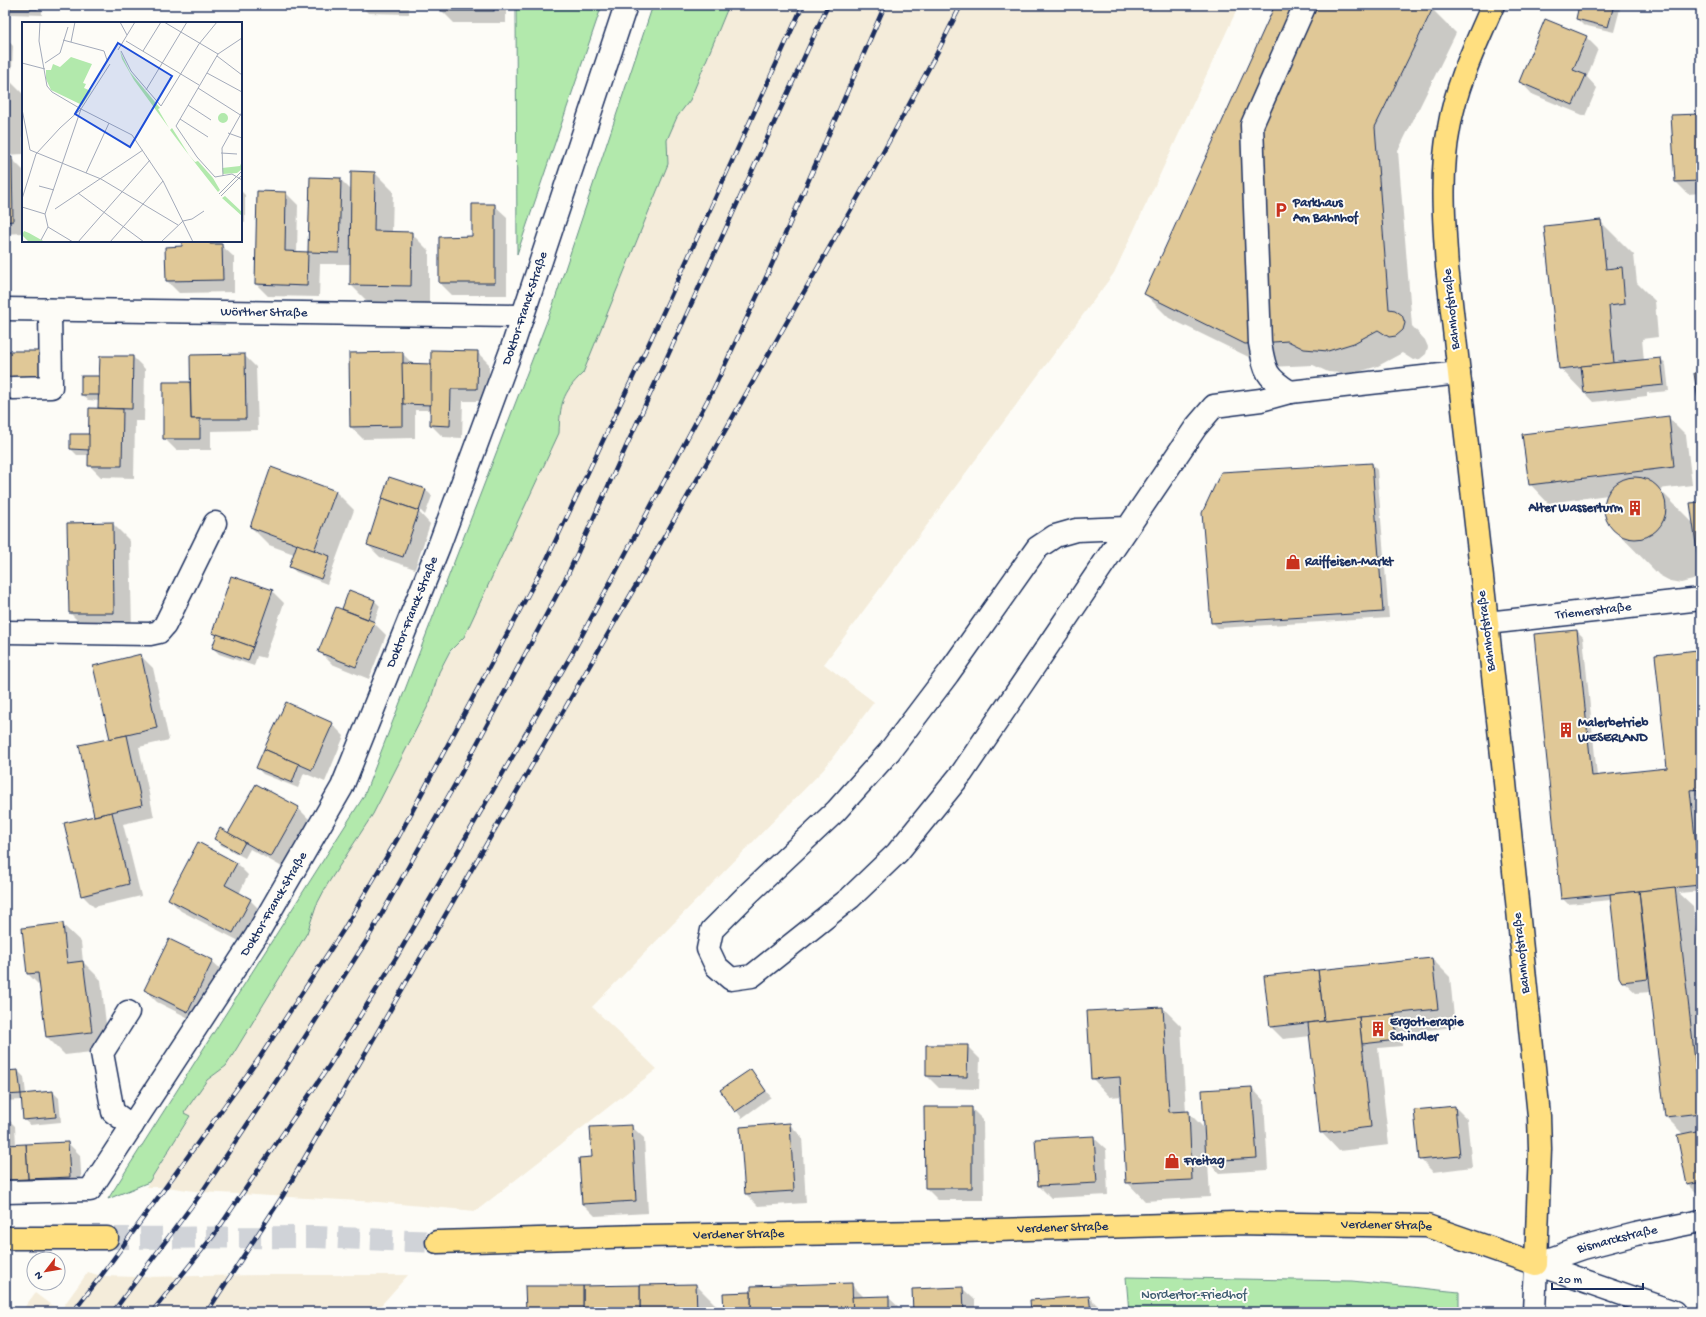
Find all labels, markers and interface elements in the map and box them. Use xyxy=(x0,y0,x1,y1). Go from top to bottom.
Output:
inset map xyxy=(22,22,242,242)
place label: Parkhaus Am Bahnhof xyxy=(1292,196,1360,226)
parking icon: Parkhaus Am Bahnhof xyxy=(1272,201,1290,219)
street label: Doktor-Franck-Straße xyxy=(499,250,551,368)
street label: Bahnhofstraße xyxy=(1440,268,1464,351)
street label: Wörther Straße xyxy=(220,304,308,321)
building icon: Alter Wasserturm xyxy=(1626,499,1644,517)
place label: Alter Wasserturm xyxy=(1527,501,1624,516)
shop icon: Raiffeisen-Markt xyxy=(1284,553,1302,571)
street label: Doktor-Franck-Straße xyxy=(383,554,442,671)
place label: Raiffeisen-Markt xyxy=(1304,554,1395,570)
street label: Bahnhofstraße xyxy=(1475,589,1500,673)
street label: Triemerstraße xyxy=(1554,599,1632,623)
place label: Malerbetrieb WESERLAND xyxy=(1577,716,1648,746)
building icon: Malerbetrieb WESERLAND xyxy=(1557,721,1575,739)
street label: Doktor-Franck-Straße xyxy=(237,849,311,960)
street label: Bahnhofstraße xyxy=(1510,912,1534,995)
place label: Ergotherapie Schindler xyxy=(1390,1015,1465,1045)
building icon: Ergotherapie Schindler xyxy=(1369,1020,1387,1038)
shop icon: Freitag xyxy=(1163,1152,1181,1170)
place label: Freitag xyxy=(1183,1154,1225,1169)
street label: Verdener Straße xyxy=(1340,1217,1435,1235)
street label: Verdener Straße xyxy=(1016,1219,1109,1237)
street label: Bismarckstraße xyxy=(1574,1222,1659,1257)
street label: Verdener Straße xyxy=(692,1226,785,1243)
north arrow xyxy=(26,1251,66,1291)
scale bar xyxy=(1552,1265,1643,1291)
text: N xyxy=(32,1269,46,1281)
text: 20 m xyxy=(1558,1274,1583,1288)
park label: Nordertor-Friedhof xyxy=(1141,1288,1248,1303)

